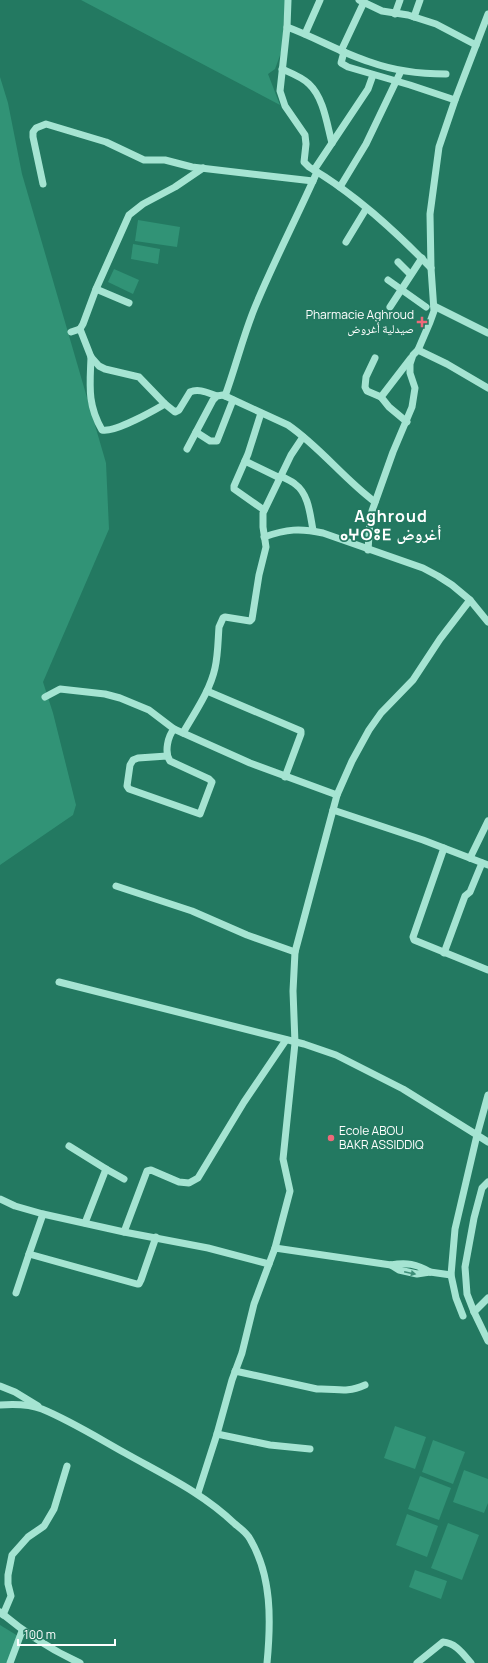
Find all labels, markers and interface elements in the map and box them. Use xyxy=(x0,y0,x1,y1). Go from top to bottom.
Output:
place label: Pharmacie Aghroud صيدلية أغروض xyxy=(306,306,414,337)
marker: Pharmacie Aghroud صيدلية أغروض xyxy=(417,317,427,327)
district label: Aghroud ⴰⵖⵔⵓⴹ أغروض xyxy=(340,505,442,545)
place label: Ecole ABOU BAKR ASSIDDIQ xyxy=(339,1122,424,1153)
marker: Ecole ABOU BAKR ASSIDDIQ xyxy=(326,1133,336,1143)
one-way arrow xyxy=(404,1270,416,1276)
scale bar xyxy=(18,1621,115,1647)
text: 100 m xyxy=(24,1626,56,1643)

